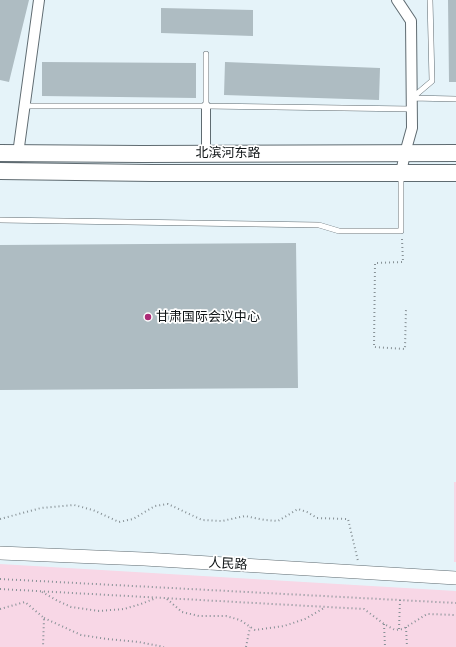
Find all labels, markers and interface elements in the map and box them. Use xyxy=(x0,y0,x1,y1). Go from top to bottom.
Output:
street label: 北滨河东路 xyxy=(196,145,260,161)
place label: 甘肃国际会议中心 xyxy=(156,309,260,325)
marker: 甘肃国际会议中心 xyxy=(143,312,153,322)
street label: 人民路 xyxy=(208,555,248,573)

